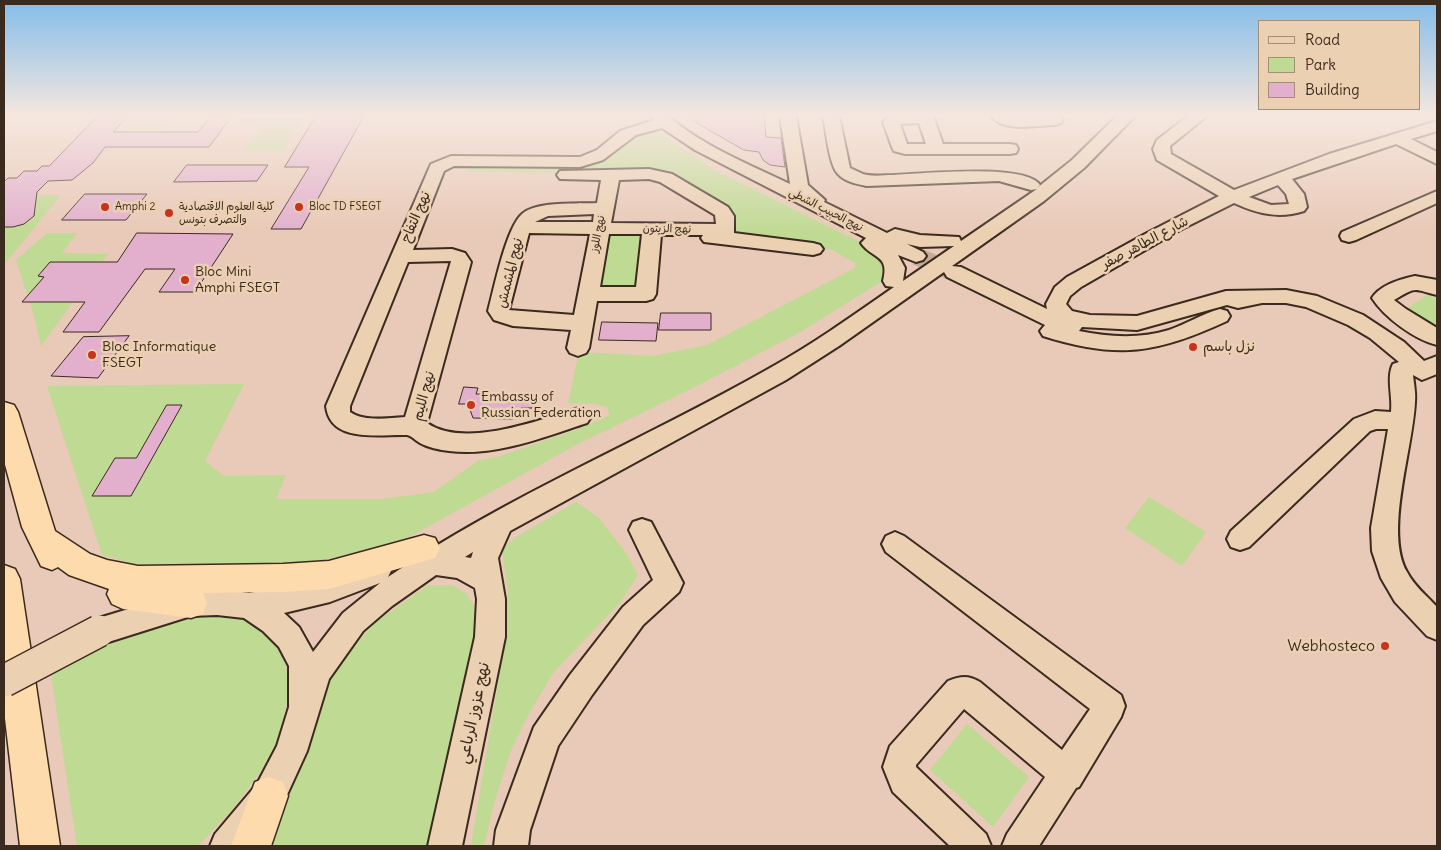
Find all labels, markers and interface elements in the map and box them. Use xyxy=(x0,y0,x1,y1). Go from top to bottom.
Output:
legend xyxy=(1258,20,1421,110)
text: Road xyxy=(1305,30,1340,49)
text: Park xyxy=(1305,55,1336,74)
text: Building xyxy=(1305,80,1360,99)
street label: نهج الحبيب الشطي xyxy=(787,186,865,234)
street label: نهج التفاح xyxy=(398,189,434,245)
place label: Amphi 2 xyxy=(115,200,155,214)
place label: كلية العلوم الاقتصادية والتصرف بتونس xyxy=(179,200,274,226)
place label: Bloc TD FSEGT xyxy=(309,200,382,214)
marker: Amphi 2 xyxy=(99,201,111,213)
marker: Bloc TD FSEGT xyxy=(293,201,305,213)
marker: كلية العلوم الاقتصادية والتصرف بتونس xyxy=(163,207,175,219)
street label: شارع الطاهر صفر xyxy=(1099,213,1191,273)
street label: نهج اللوز xyxy=(588,214,608,254)
street label: نهج الزيتون xyxy=(643,222,691,236)
street label: نهج المشمش xyxy=(493,236,527,310)
place label: Bloc Mini Amphi FSEGT xyxy=(195,264,280,296)
marker: Bloc Mini Amphi FSEGT xyxy=(179,274,191,286)
place label: Bloc Informatique FSEGT xyxy=(102,339,216,372)
place label: نزل باسم xyxy=(1203,339,1255,355)
marker: نزل باسم xyxy=(1187,341,1199,353)
marker: Bloc Informatique FSEGT xyxy=(86,349,98,361)
street label: نهج الليم xyxy=(409,369,439,423)
place label: Embassy of Russian Federation xyxy=(481,389,601,422)
marker: Embassy of Russian Federation xyxy=(465,399,477,411)
place label: Webhosteco xyxy=(1287,636,1375,656)
marker: Webhosteco xyxy=(1379,640,1391,652)
street label: نهج عزوز الرباعي xyxy=(454,660,494,766)

